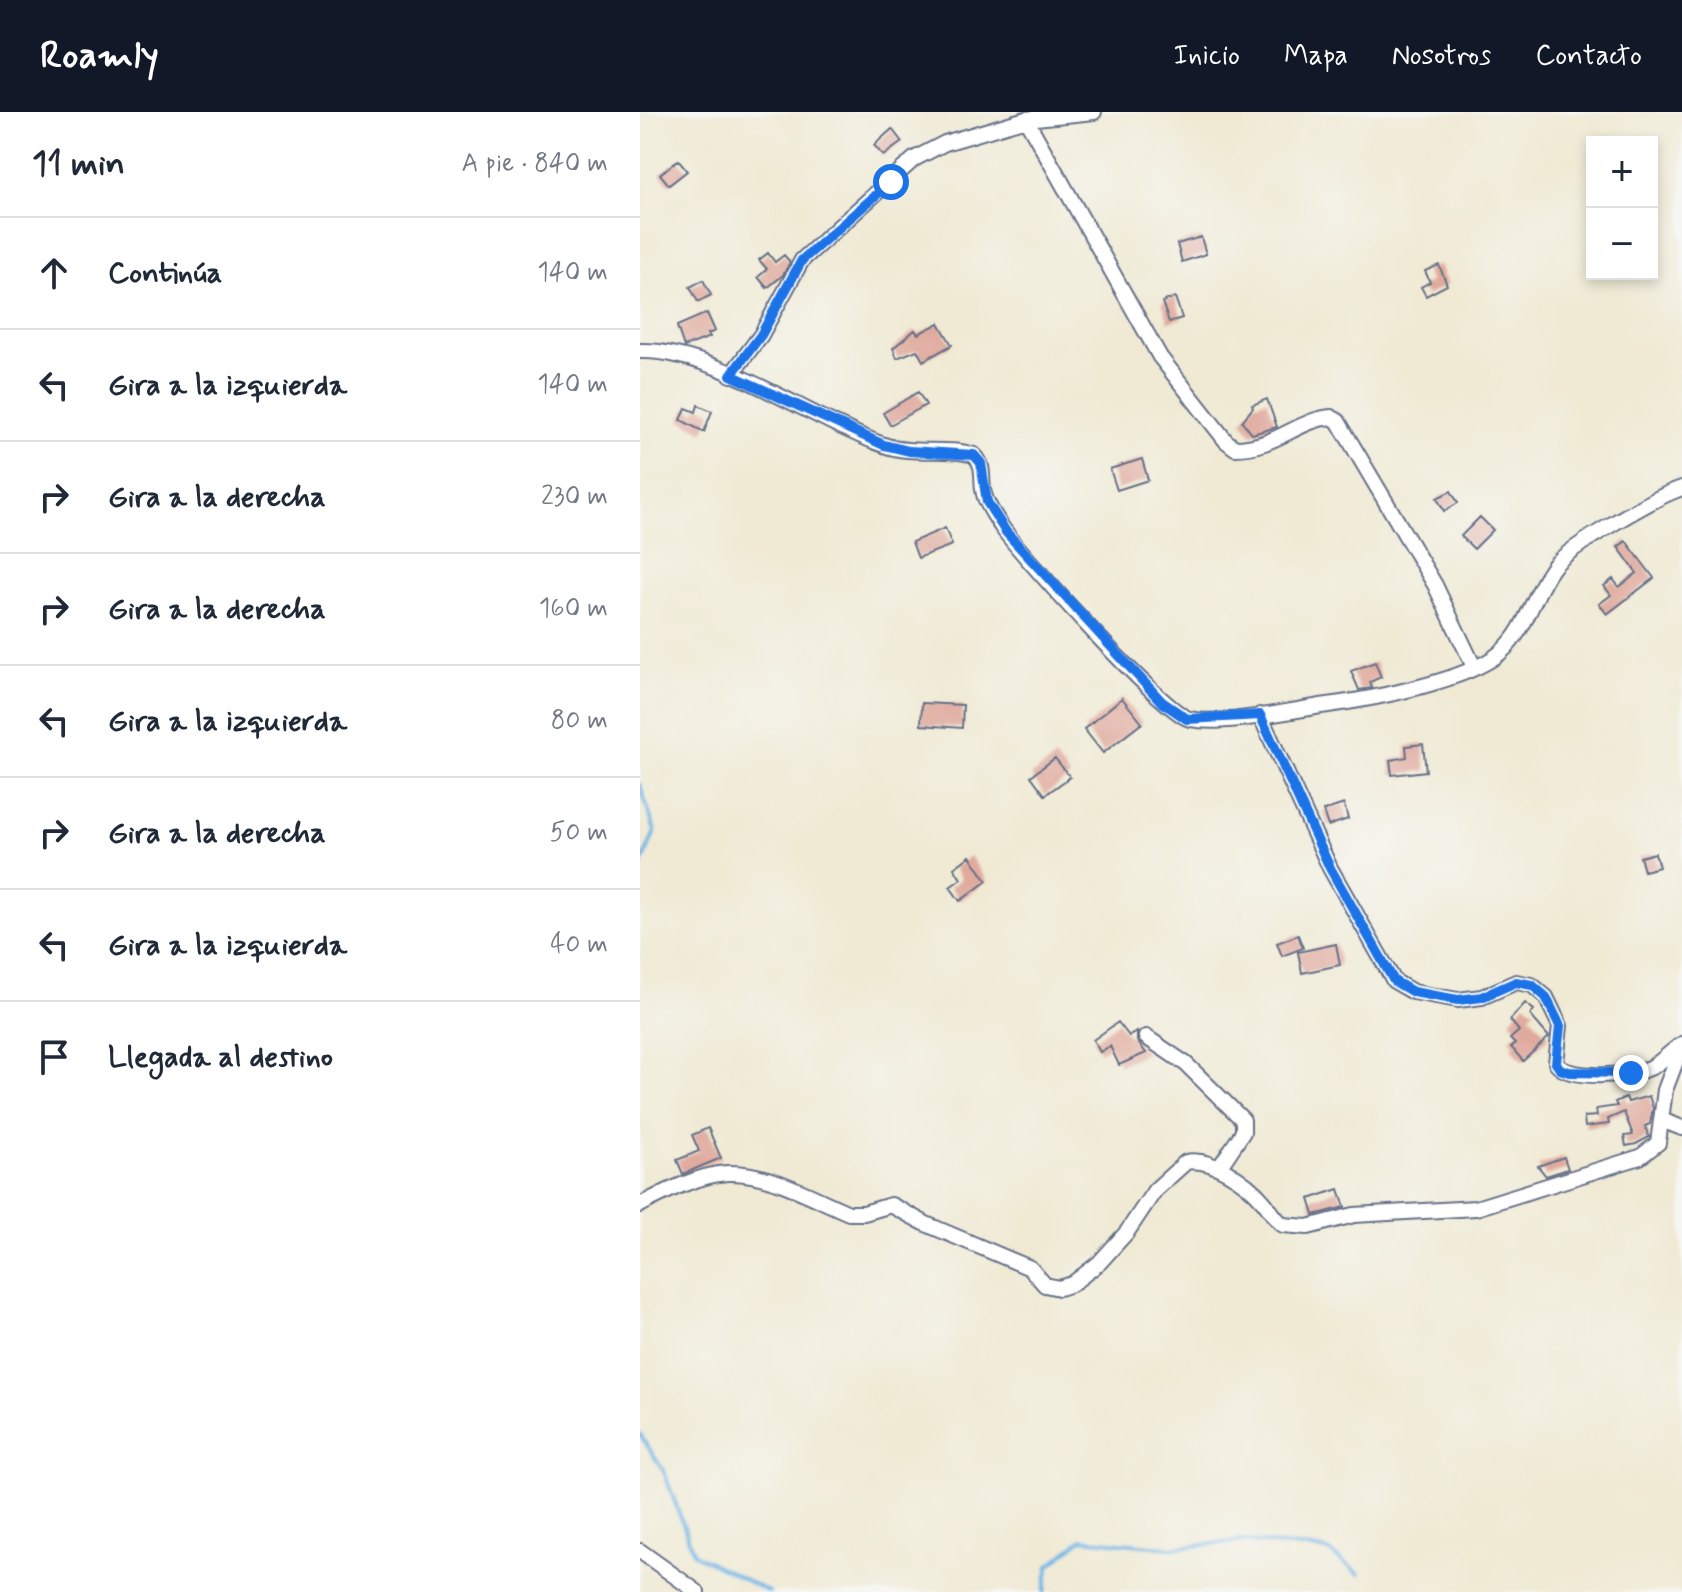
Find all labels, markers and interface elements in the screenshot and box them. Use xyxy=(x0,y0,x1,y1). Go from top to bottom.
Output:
text: Roamly xyxy=(40,32,159,81)
text: Inicio xyxy=(1173,38,1240,75)
text: Mapa xyxy=(1284,38,1348,75)
text: Nosotros xyxy=(1392,38,1491,75)
text: Contacto xyxy=(1535,38,1642,75)
map controls xyxy=(1586,136,1658,280)
button: + xyxy=(1586,136,1658,208)
text: 11 min xyxy=(32,142,125,187)
text: A pie · 840 m xyxy=(461,147,608,181)
route start xyxy=(873,164,909,200)
button: − xyxy=(1586,208,1658,280)
icon: ahead xyxy=(32,251,76,295)
text: Continúa xyxy=(108,254,222,293)
text: 140 m xyxy=(537,256,608,290)
icon: left xyxy=(32,363,76,407)
text: Gira a la izquierda xyxy=(108,366,347,405)
text: 140 m xyxy=(537,368,608,402)
icon: right xyxy=(32,475,76,519)
text: Gira a la derecha xyxy=(108,478,326,517)
text: 230 m xyxy=(541,480,608,514)
icon: right xyxy=(32,587,76,631)
text: Gira a la derecha xyxy=(108,590,326,629)
text: 160 m xyxy=(539,592,608,626)
icon: left xyxy=(32,699,76,743)
text: Gira a la izquierda xyxy=(108,702,347,741)
text: 80 m xyxy=(551,704,608,738)
icon: right xyxy=(32,811,76,855)
text: Gira a la derecha xyxy=(108,814,326,853)
text: 50 m xyxy=(550,816,608,850)
icon: left xyxy=(32,923,76,967)
text: Gira a la izquierda xyxy=(108,926,347,965)
text: 40 m xyxy=(550,928,608,962)
icon: arrive xyxy=(32,1035,76,1079)
text: Llegada al destino xyxy=(108,1038,333,1077)
route end xyxy=(1613,1055,1649,1091)

